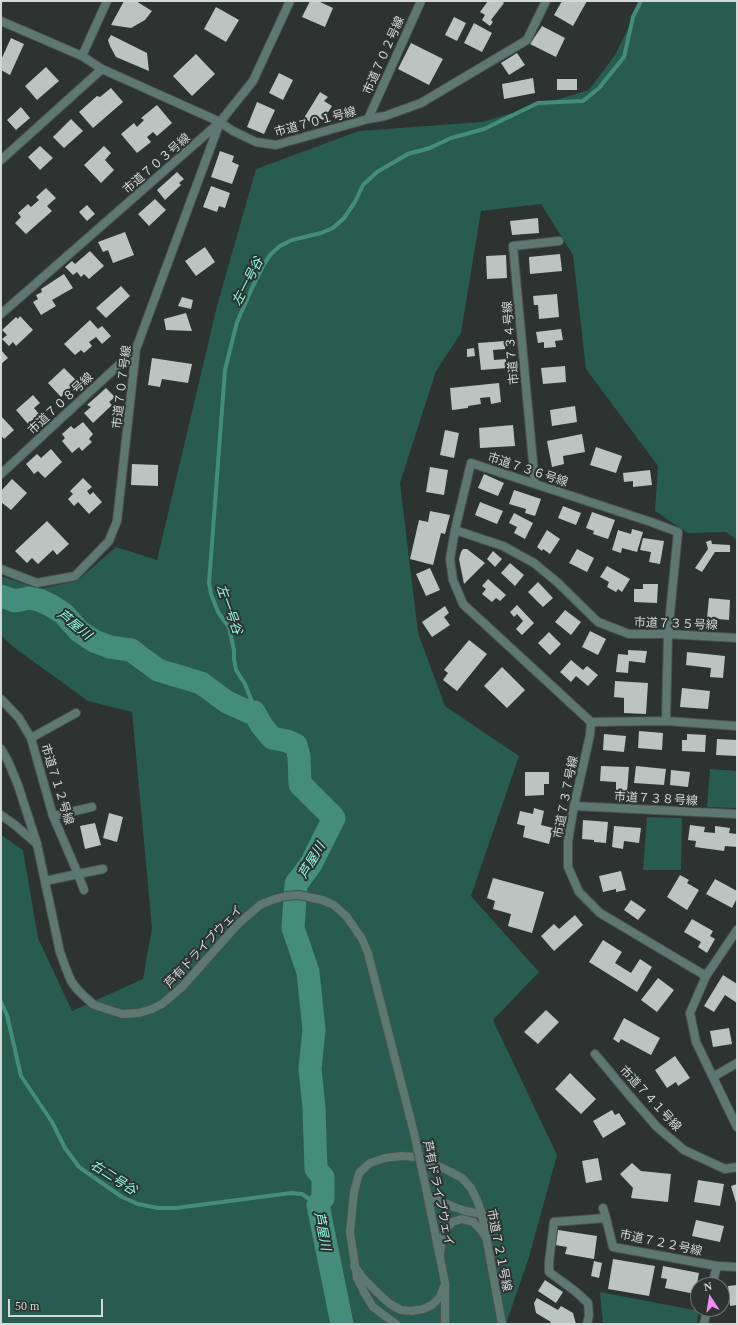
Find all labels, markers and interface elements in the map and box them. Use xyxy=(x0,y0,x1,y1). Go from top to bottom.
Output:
street label: 市道７０２号線 xyxy=(359,14,407,96)
street label: 市道７０１号線 xyxy=(273,103,357,139)
street label: 市道７０３号線 xyxy=(120,130,192,196)
water label: 左一号谷 xyxy=(228,254,266,308)
street label: 市道７３４号線 xyxy=(499,301,521,385)
street label: 市道７０７号線 xyxy=(109,344,133,430)
street label: 市道７０８号線 xyxy=(24,369,96,437)
street label: 市道７３６号線 xyxy=(486,449,570,489)
water label: 左一号谷 xyxy=(214,582,246,636)
water label: 芦屋川 xyxy=(55,606,95,642)
street label: 市道７３５号線 xyxy=(634,614,718,632)
street label: 市道７１２号線 xyxy=(39,742,77,826)
street label: 市道７３７号線 xyxy=(550,754,580,840)
street label: 市道７３８号線 xyxy=(614,789,698,807)
water label: 芦屋川 xyxy=(294,839,328,881)
street label: 芦有ドライブウェイ xyxy=(161,902,245,990)
street label: 市道７４１号線 xyxy=(617,1062,685,1134)
street label: 芦有ドライブウェイ xyxy=(421,1139,457,1247)
water label: 右二号谷 xyxy=(88,1156,140,1198)
street label: 市道７２１号線 xyxy=(485,1207,515,1293)
water label: 芦屋川 xyxy=(312,1210,334,1252)
street label: 市道７２２号線 xyxy=(618,1226,704,1258)
north arrow xyxy=(690,1277,730,1317)
text: N xyxy=(703,1280,713,1293)
scale bar xyxy=(10,1291,105,1317)
text: 50 m xyxy=(15,1299,39,1313)

